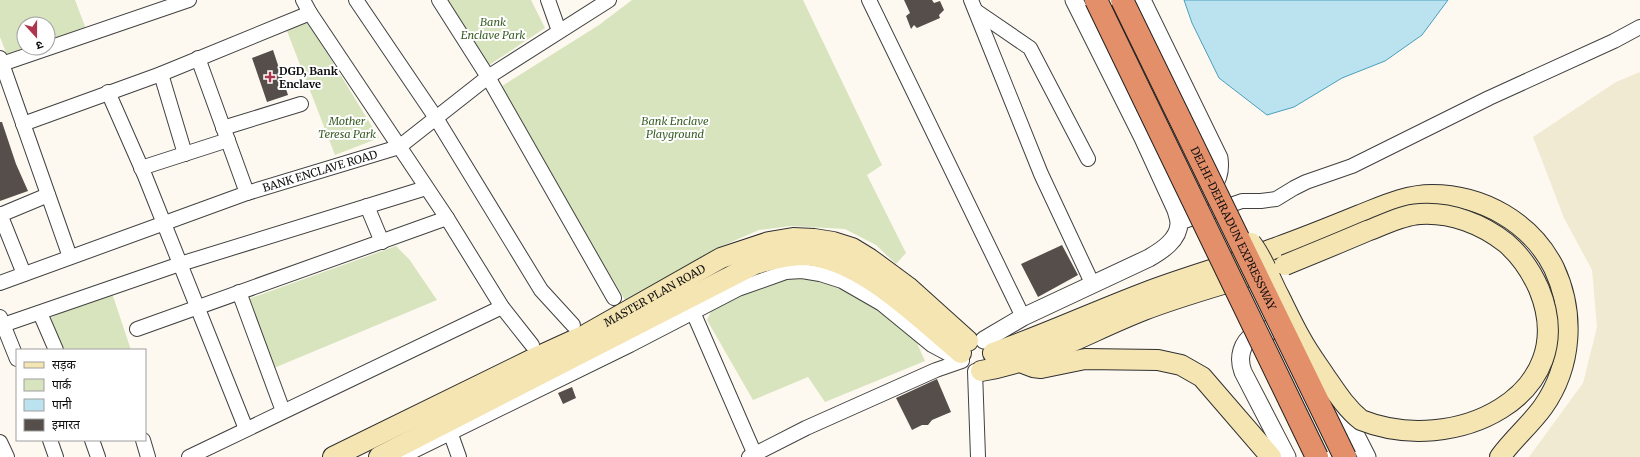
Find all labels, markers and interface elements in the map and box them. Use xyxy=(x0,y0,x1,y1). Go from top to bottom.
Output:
park label: Bank Enclave Park xyxy=(461,15,525,42)
north arrow xyxy=(16,16,56,56)
text: उ xyxy=(34,38,45,53)
place label: DGD, Bank Enclave xyxy=(279,64,339,91)
marker: DGD, Bank Enclave xyxy=(264,71,276,83)
park label: Mother Teresa Park xyxy=(318,114,376,141)
park label: Bank Enclave Playground xyxy=(641,114,709,141)
street label: DELHI-DEHRADUN EXPRESSWAY xyxy=(1188,144,1280,313)
street label: BANK ENCLAVE ROAD xyxy=(261,147,379,195)
street label: MASTER PLAN ROAD xyxy=(601,261,708,330)
legend xyxy=(16,349,146,441)
text: सड़क xyxy=(52,357,77,372)
text: पार्क xyxy=(52,377,72,392)
text: पानी xyxy=(52,397,73,412)
text: इमारत xyxy=(52,417,81,432)

